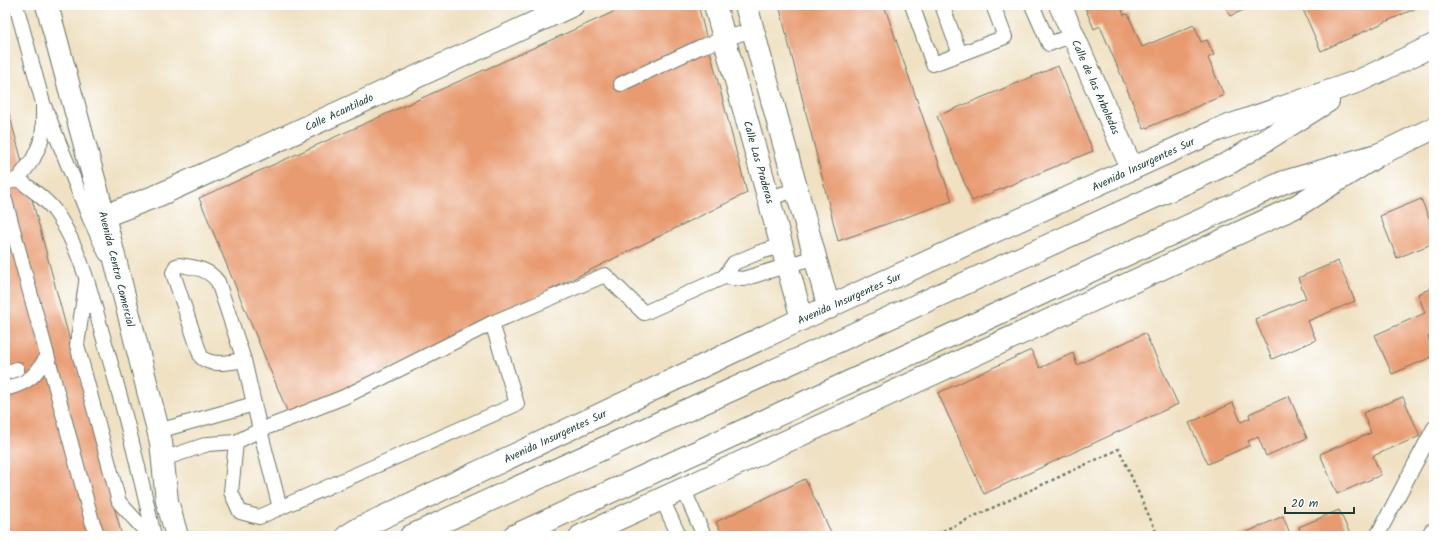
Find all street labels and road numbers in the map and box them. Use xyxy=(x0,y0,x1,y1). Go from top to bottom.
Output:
street label: Calle de las Arboledas xyxy=(1066,37,1124,138)
street label: Calle Acantilado xyxy=(302,89,377,137)
street label: Calle Las Praderas xyxy=(738,119,779,206)
street label: Avenida Insurgentes Sur xyxy=(1089,133,1199,197)
street label: Avenida Centro Comercial xyxy=(93,209,139,329)
street label: Avenida Insurgentes Sur xyxy=(795,267,905,330)
street label: Avenida Insurgentes Sur xyxy=(501,405,611,469)

